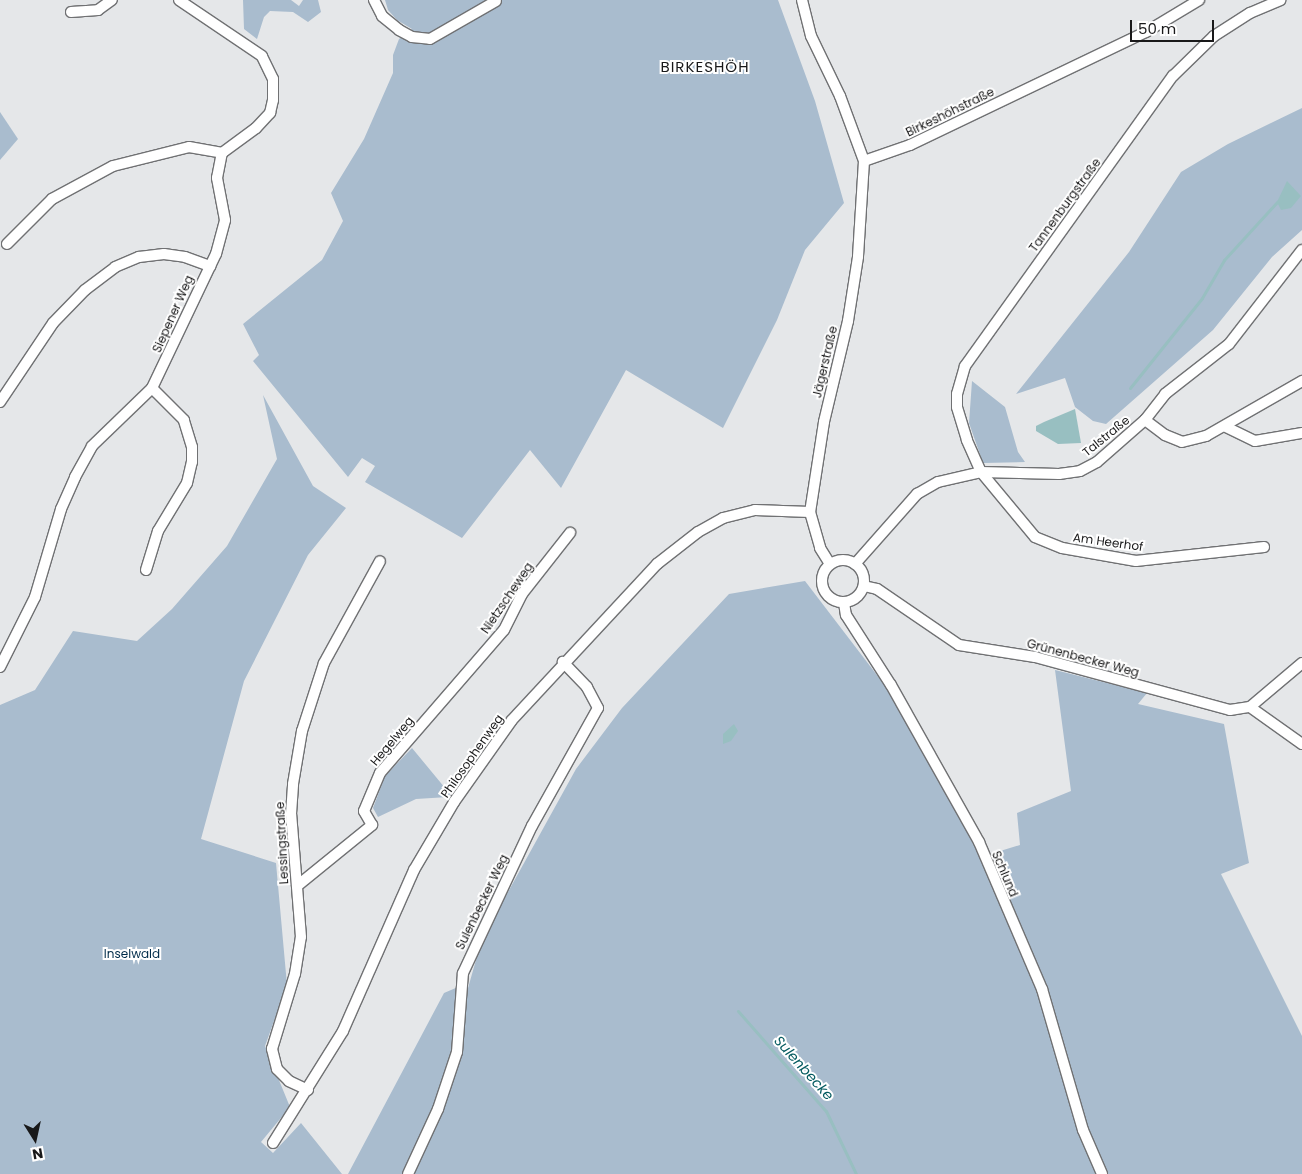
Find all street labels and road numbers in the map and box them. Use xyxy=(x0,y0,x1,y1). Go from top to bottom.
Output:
street label: Birkeshöhstraße xyxy=(903,84,997,140)
street label: Tannenburgstraße xyxy=(1026,155,1104,255)
street label: Siepener Weg xyxy=(150,273,196,355)
street label: Jägerstraße xyxy=(810,325,840,399)
street label: Talstraße xyxy=(1080,413,1132,459)
street label: Am Heerhof xyxy=(1072,530,1144,554)
street label: Nietzscheweg xyxy=(478,560,536,636)
street label: Grünenbecker Weg xyxy=(1025,636,1141,680)
street label: Philosophenweg xyxy=(438,712,506,800)
street label: Hegelweg xyxy=(367,714,417,768)
street label: Lessingstraße xyxy=(273,801,291,885)
street label: Schlund xyxy=(989,849,1021,899)
street label: Sulenbecker Weg xyxy=(453,852,511,952)

